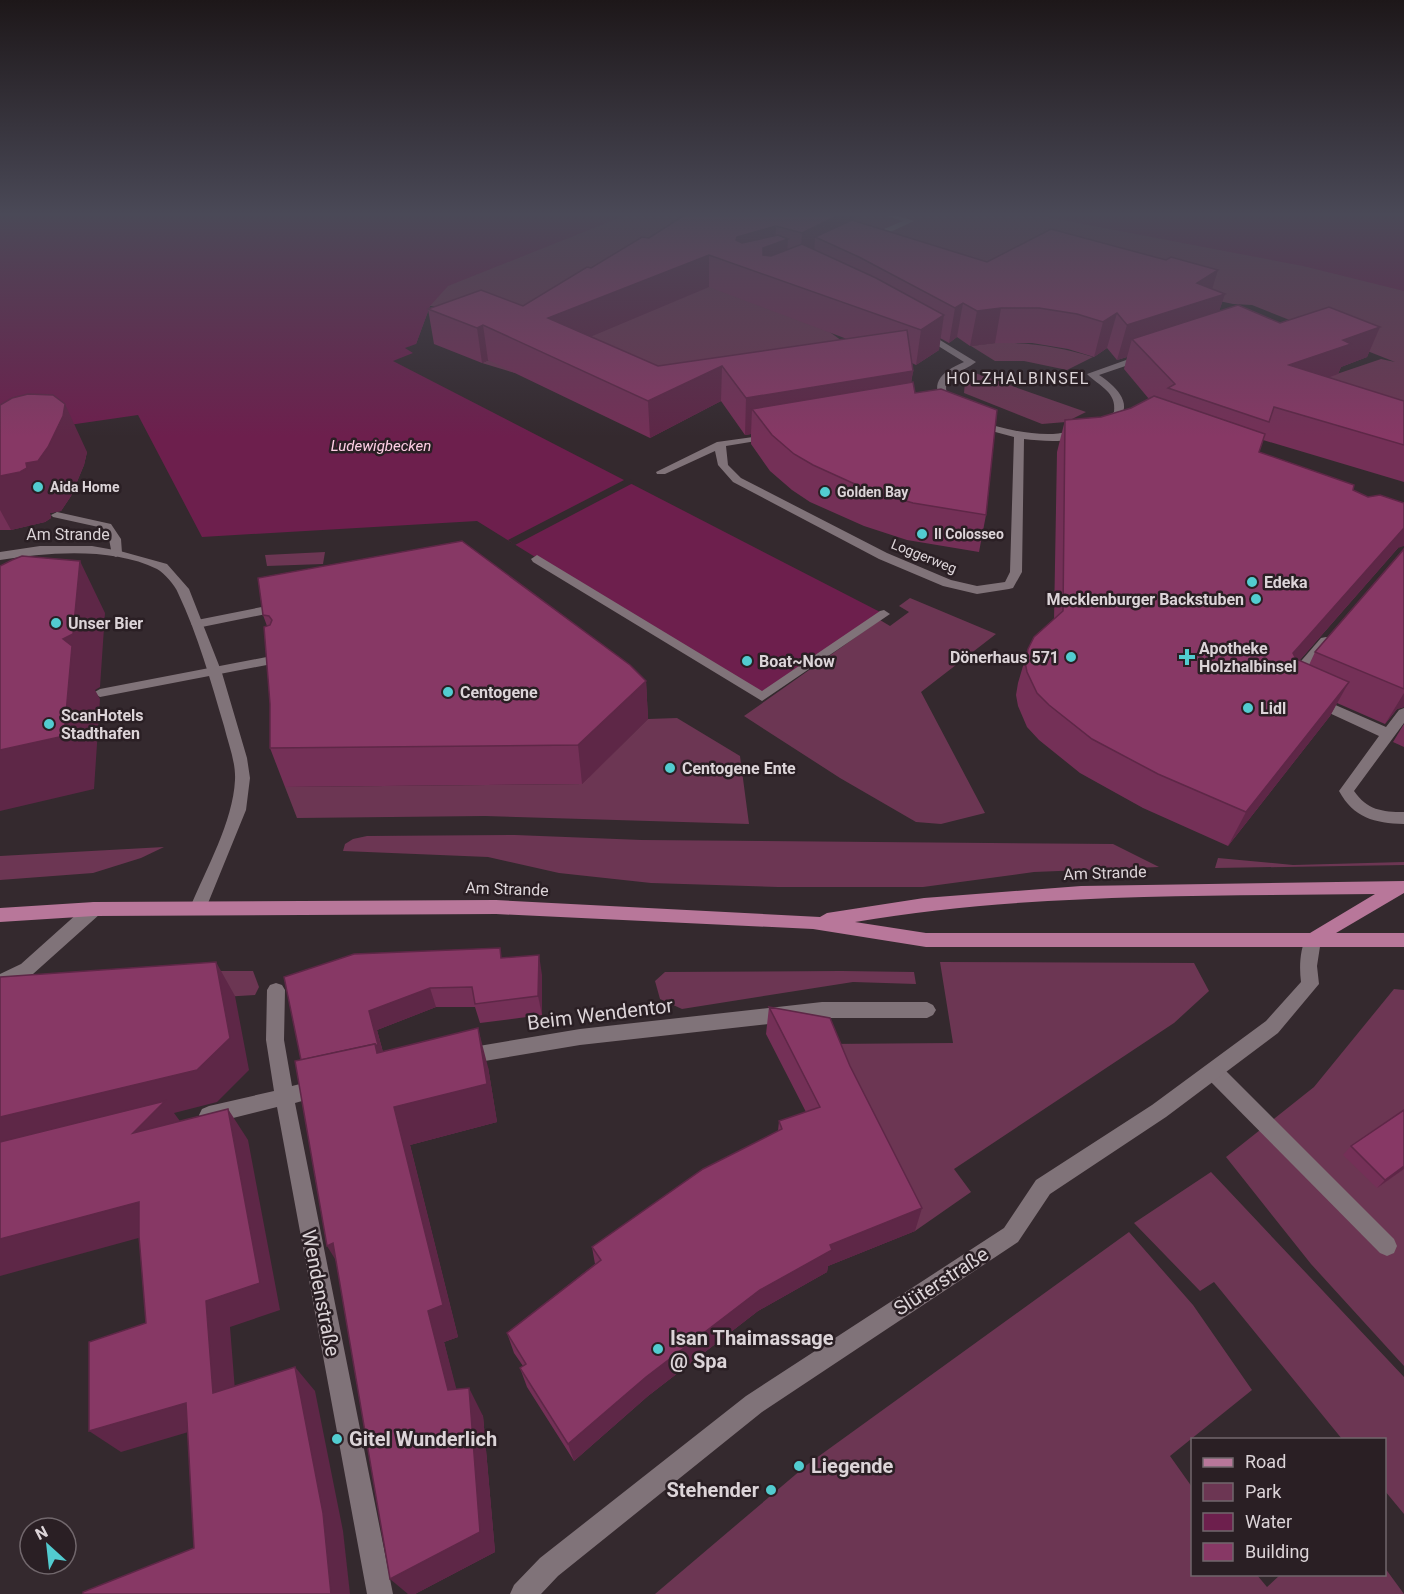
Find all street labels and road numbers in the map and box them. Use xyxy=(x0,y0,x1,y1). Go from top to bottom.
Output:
street label: Am Strande xyxy=(26,525,110,544)
street label: Loggerweg xyxy=(889,536,959,576)
street label: Am Strande xyxy=(1063,862,1147,884)
street label: Am Strande xyxy=(465,878,549,900)
street label: Beim Wendentor xyxy=(526,993,675,1035)
street label: Wendenstraße xyxy=(297,1228,345,1358)
street label: Slüterstraße xyxy=(889,1241,993,1321)

